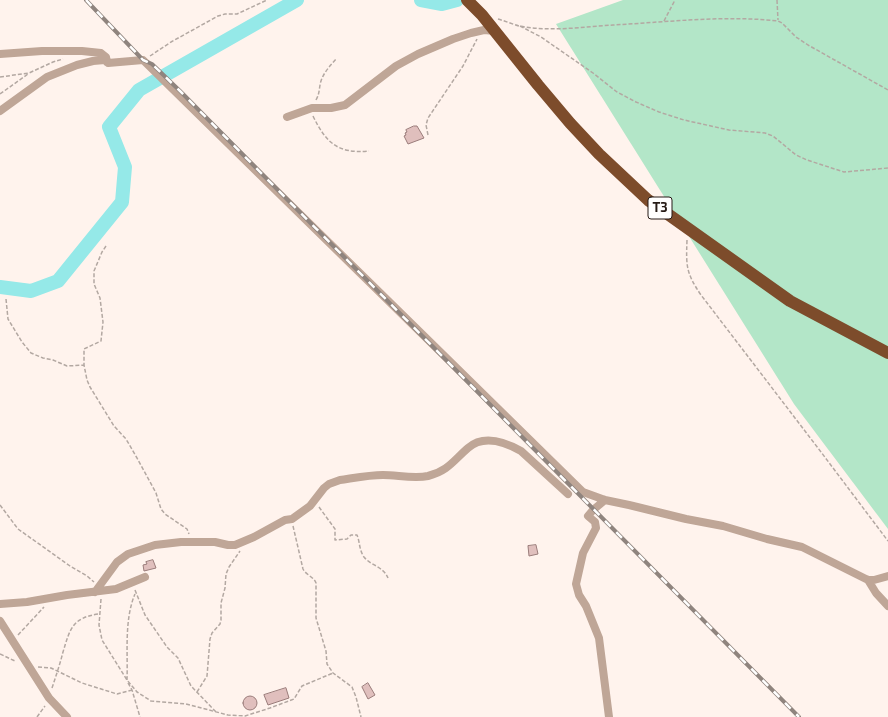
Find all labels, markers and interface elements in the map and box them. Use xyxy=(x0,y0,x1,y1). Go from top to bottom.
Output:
road number: T3 xyxy=(648,197,672,219)

